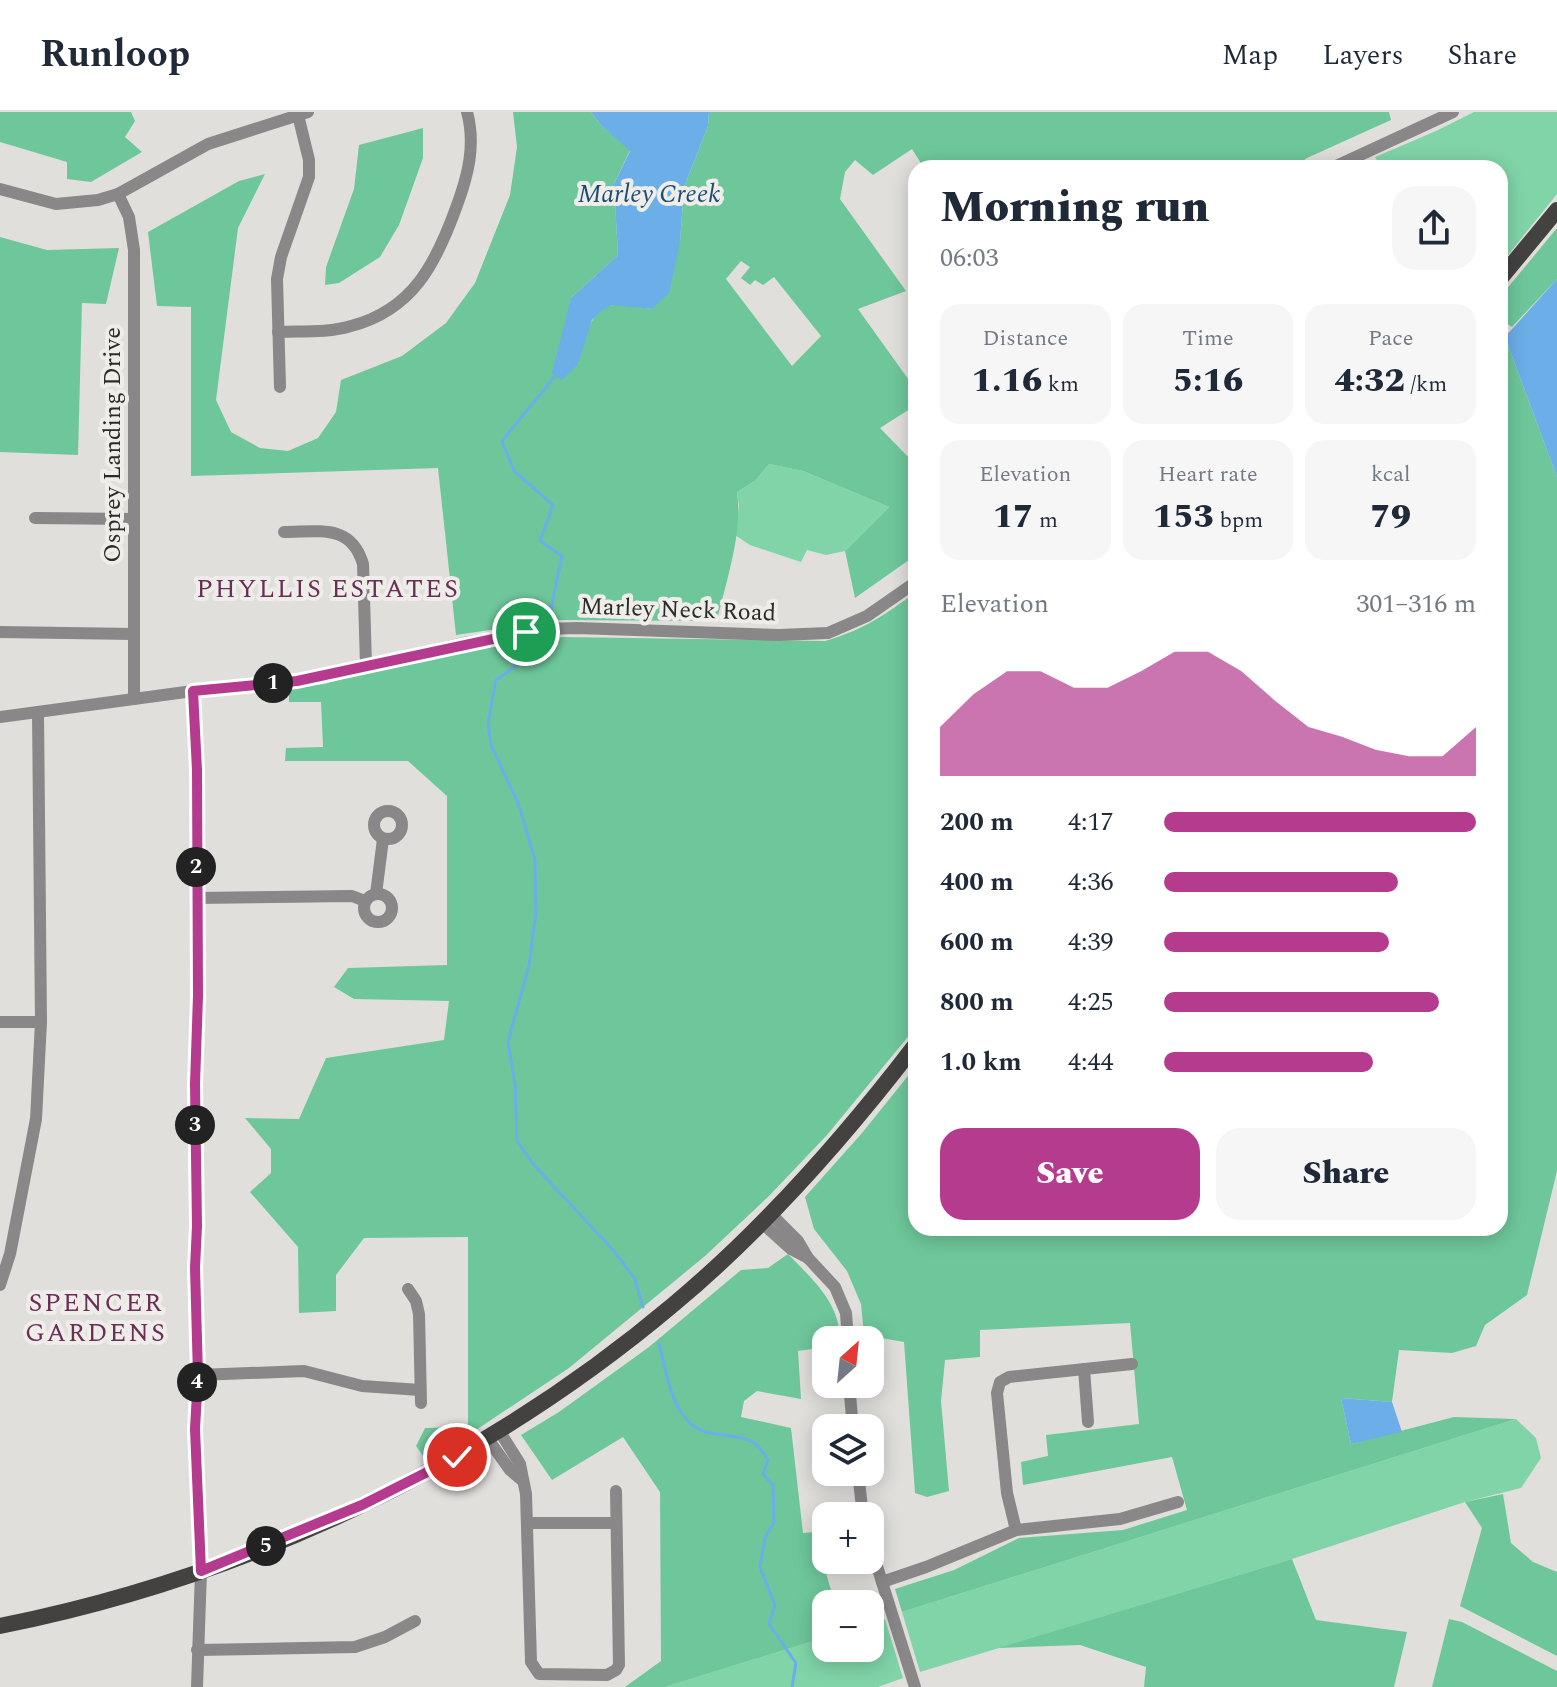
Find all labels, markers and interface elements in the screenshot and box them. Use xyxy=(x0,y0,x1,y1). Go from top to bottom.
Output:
text: Runloop xyxy=(40,26,190,84)
text: Map xyxy=(1222,34,1278,77)
text: Layers xyxy=(1322,34,1404,77)
text: Share xyxy=(1448,34,1517,77)
water label: Marley Creek xyxy=(578,174,720,214)
text: Morning run xyxy=(940,174,1209,241)
button: share xyxy=(1392,186,1476,270)
text: 06:03 xyxy=(940,238,999,278)
text: Distance xyxy=(982,322,1068,355)
text: Time xyxy=(1182,322,1234,355)
text: Pace xyxy=(1368,322,1413,355)
street label: Osprey Landing Drive xyxy=(95,327,131,563)
text: 1.16 xyxy=(972,355,1042,407)
text: 5:16 xyxy=(1173,355,1243,407)
text: 4:32 xyxy=(1334,355,1405,407)
text: km xyxy=(1042,368,1079,401)
text: /km xyxy=(1405,368,1447,401)
text: Elevation xyxy=(979,458,1071,491)
text: Heart rate xyxy=(1158,458,1258,491)
text: kcal xyxy=(1371,458,1410,491)
text: 17 xyxy=(993,491,1034,543)
text: 153 xyxy=(1153,491,1214,543)
text: 79 xyxy=(1370,491,1411,543)
text: m xyxy=(1034,504,1058,537)
text: bpm xyxy=(1214,504,1263,537)
district label: PHYLLIS ESTATES xyxy=(196,569,460,609)
text: Elevation xyxy=(940,584,1049,624)
text: 301–316 m xyxy=(1356,584,1476,624)
street label: Marley Neck Road xyxy=(579,589,777,631)
pin xyxy=(492,598,560,666)
icon: arrive xyxy=(504,610,548,654)
pin: 1 xyxy=(253,663,293,703)
text: 1 xyxy=(267,666,279,699)
text: 200 m xyxy=(940,802,1014,842)
text: 4:17 xyxy=(1068,802,1114,842)
pin: 2 xyxy=(176,847,216,887)
text: 2 xyxy=(190,850,202,883)
text: 400 m xyxy=(940,862,1014,902)
text: 4:36 xyxy=(1068,862,1114,902)
text: 600 m xyxy=(940,922,1014,962)
text: 4:39 xyxy=(1068,922,1114,962)
text: 800 m xyxy=(940,982,1014,1022)
text: 4:25 xyxy=(1068,982,1114,1022)
text: 1.0 km xyxy=(940,1042,1022,1082)
text: 4:44 xyxy=(1068,1042,1114,1082)
pin: 3 xyxy=(175,1105,215,1145)
text: 3 xyxy=(189,1108,201,1141)
button: Save xyxy=(940,1128,1200,1220)
button: Share xyxy=(1216,1128,1476,1220)
district label: SPENCER GARDENS xyxy=(25,1283,167,1353)
north arrow xyxy=(812,1326,884,1398)
map controls xyxy=(812,1326,884,1662)
pin: 4 xyxy=(177,1362,217,1402)
text: 4 xyxy=(191,1365,203,1398)
button: layers xyxy=(812,1414,884,1486)
pin xyxy=(423,1423,491,1491)
icon: check xyxy=(435,1435,479,1479)
button: + xyxy=(812,1502,884,1574)
pin: 5 xyxy=(246,1526,286,1566)
text: 5 xyxy=(260,1529,272,1562)
button: − xyxy=(812,1590,884,1662)

